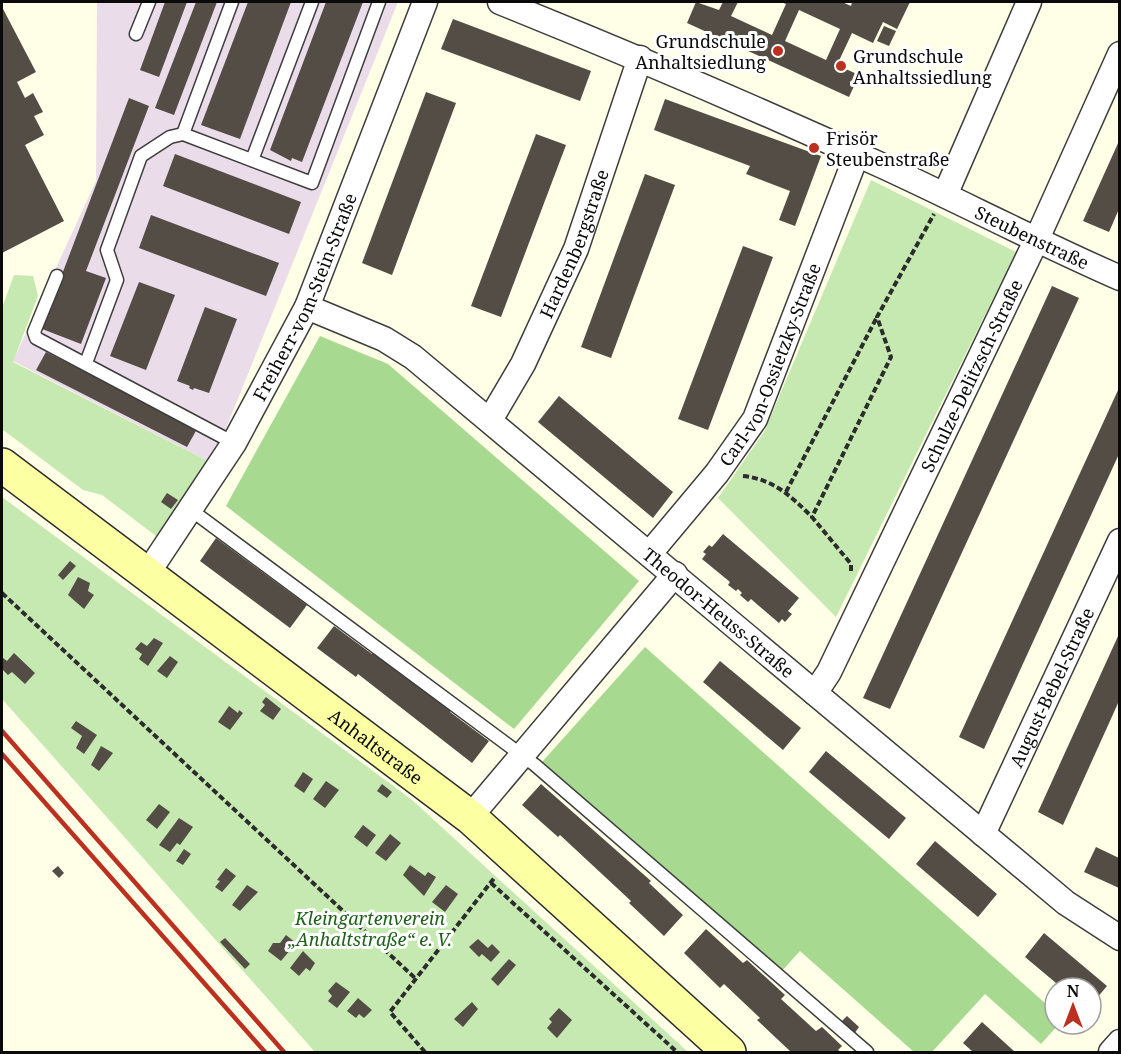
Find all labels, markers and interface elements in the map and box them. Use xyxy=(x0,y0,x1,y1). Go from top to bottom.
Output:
place label: Grundschule Anhaltsiedlung xyxy=(635,29,766,74)
marker: Grundschule Anhaltsiedlung xyxy=(771,44,785,58)
place label: Grundschule Anhaltssiedlung xyxy=(853,44,992,89)
marker: Grundschule Anhaltssiedlung xyxy=(834,59,848,73)
place label: Frisör Steubenstraße xyxy=(826,126,949,171)
marker: Frisör Steubenstraße xyxy=(807,141,821,155)
street label: Hardenbergstraße xyxy=(534,166,614,322)
street label: Freiherr-vom-Stein-Straße xyxy=(247,189,362,405)
street label: Steubenstraße xyxy=(971,200,1093,275)
street label: Carl-von-Ossietzky-Straße xyxy=(713,259,826,471)
street label: Schulze-Delitzsch-Straße xyxy=(915,275,1028,476)
street label: Theodor-Heuss-Straße xyxy=(638,542,800,683)
street label: August-Bebel-Straße xyxy=(1004,603,1099,771)
street label: Anhaltstraße xyxy=(324,703,428,790)
park label: Kleingartenverein „Anhaltstraße“ e. V. xyxy=(287,906,452,951)
north arrow xyxy=(1043,976,1103,1036)
text: N xyxy=(1067,980,1080,1002)

